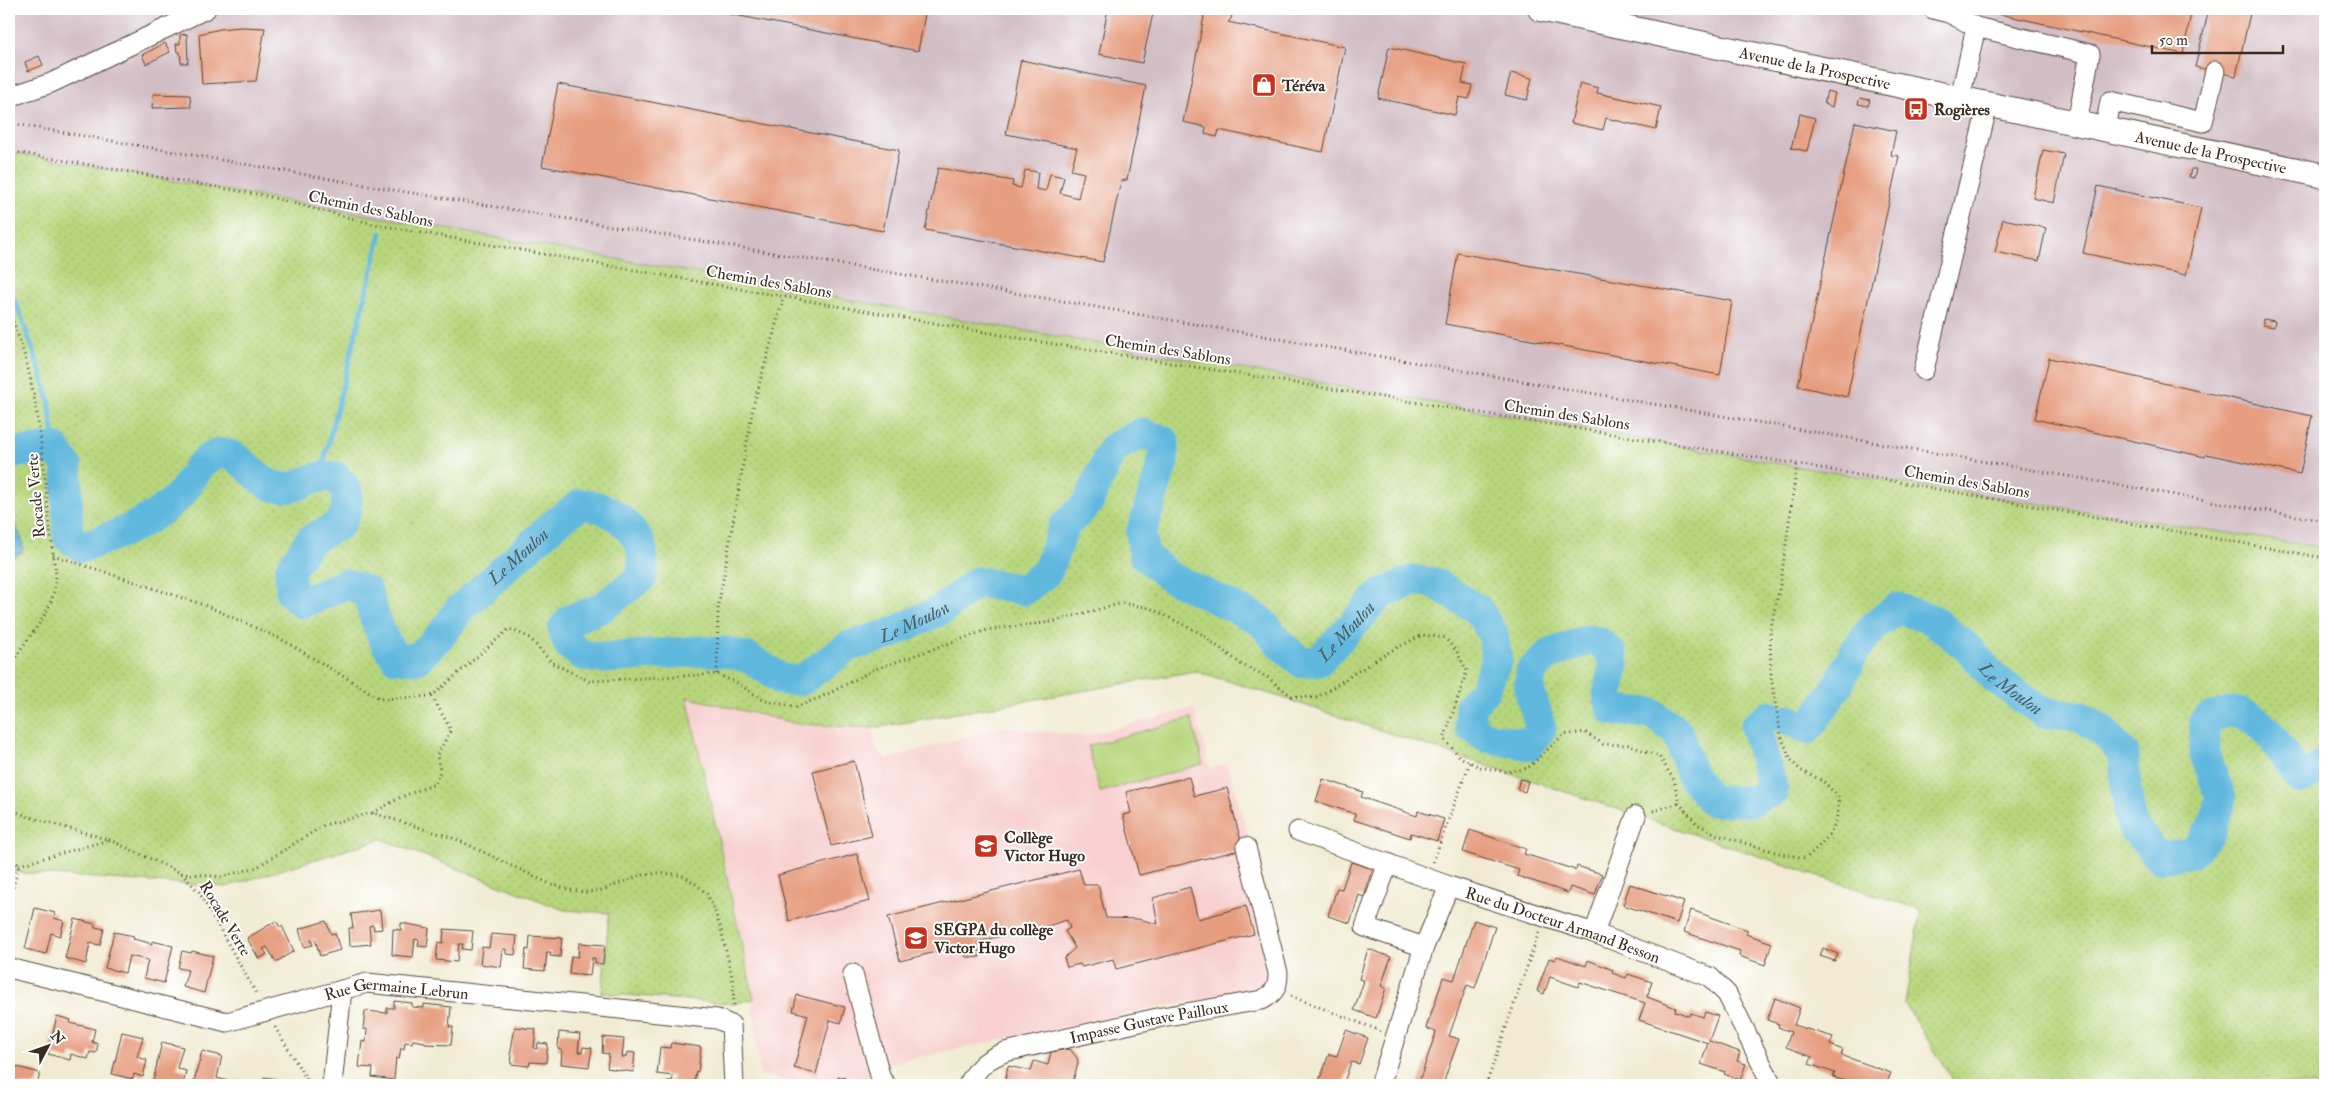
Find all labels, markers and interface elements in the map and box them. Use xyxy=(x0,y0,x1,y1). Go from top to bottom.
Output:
scale bar xyxy=(2152,22,2283,54)
text: 50 m xyxy=(2159,31,2188,50)
street label: Avenue de la Prospective xyxy=(1736,42,1892,94)
shop icon: Téréva xyxy=(1251,72,1277,98)
place label: Téréva xyxy=(1281,76,1325,96)
bus stop icon: Rogières xyxy=(1903,96,1929,122)
place label: Rogières xyxy=(1934,100,1990,121)
street label: Avenue de la Prospective xyxy=(2132,127,2289,179)
street label: Chemin des Sablons xyxy=(307,186,435,232)
street label: Chemin des Sablons xyxy=(704,261,833,303)
street label: Chemin des Sablons xyxy=(1103,330,1232,370)
street label: Chemin des Sablons xyxy=(1502,395,1631,435)
street label: Rocade Verte xyxy=(22,453,50,539)
street label: Chemin des Sablons xyxy=(1902,461,2031,503)
water label: Le Moulon xyxy=(483,523,554,591)
water label: Le Moulon xyxy=(876,596,955,649)
water label: Le Moulon xyxy=(1312,597,1380,668)
water label: Le Moulon xyxy=(1973,657,2047,721)
place label: Collège Victor Hugo xyxy=(1003,828,1085,867)
school or university icon: Collège Victor Hugo xyxy=(973,833,999,859)
street label: Rocade Verte xyxy=(195,877,256,960)
street label: Rue du Docteur Armand Besson xyxy=(1463,883,1663,968)
place label: SEGPA du collège Victor Hugo xyxy=(933,920,1054,959)
school or university icon: SEGPA du collège Victor Hugo xyxy=(903,925,929,951)
street label: Rue Germaine Lebrun xyxy=(322,974,469,1005)
street label: Impasse Gustave Pailloux xyxy=(1068,997,1230,1048)
north arrow xyxy=(22,1022,72,1072)
text: N xyxy=(46,1027,68,1048)

